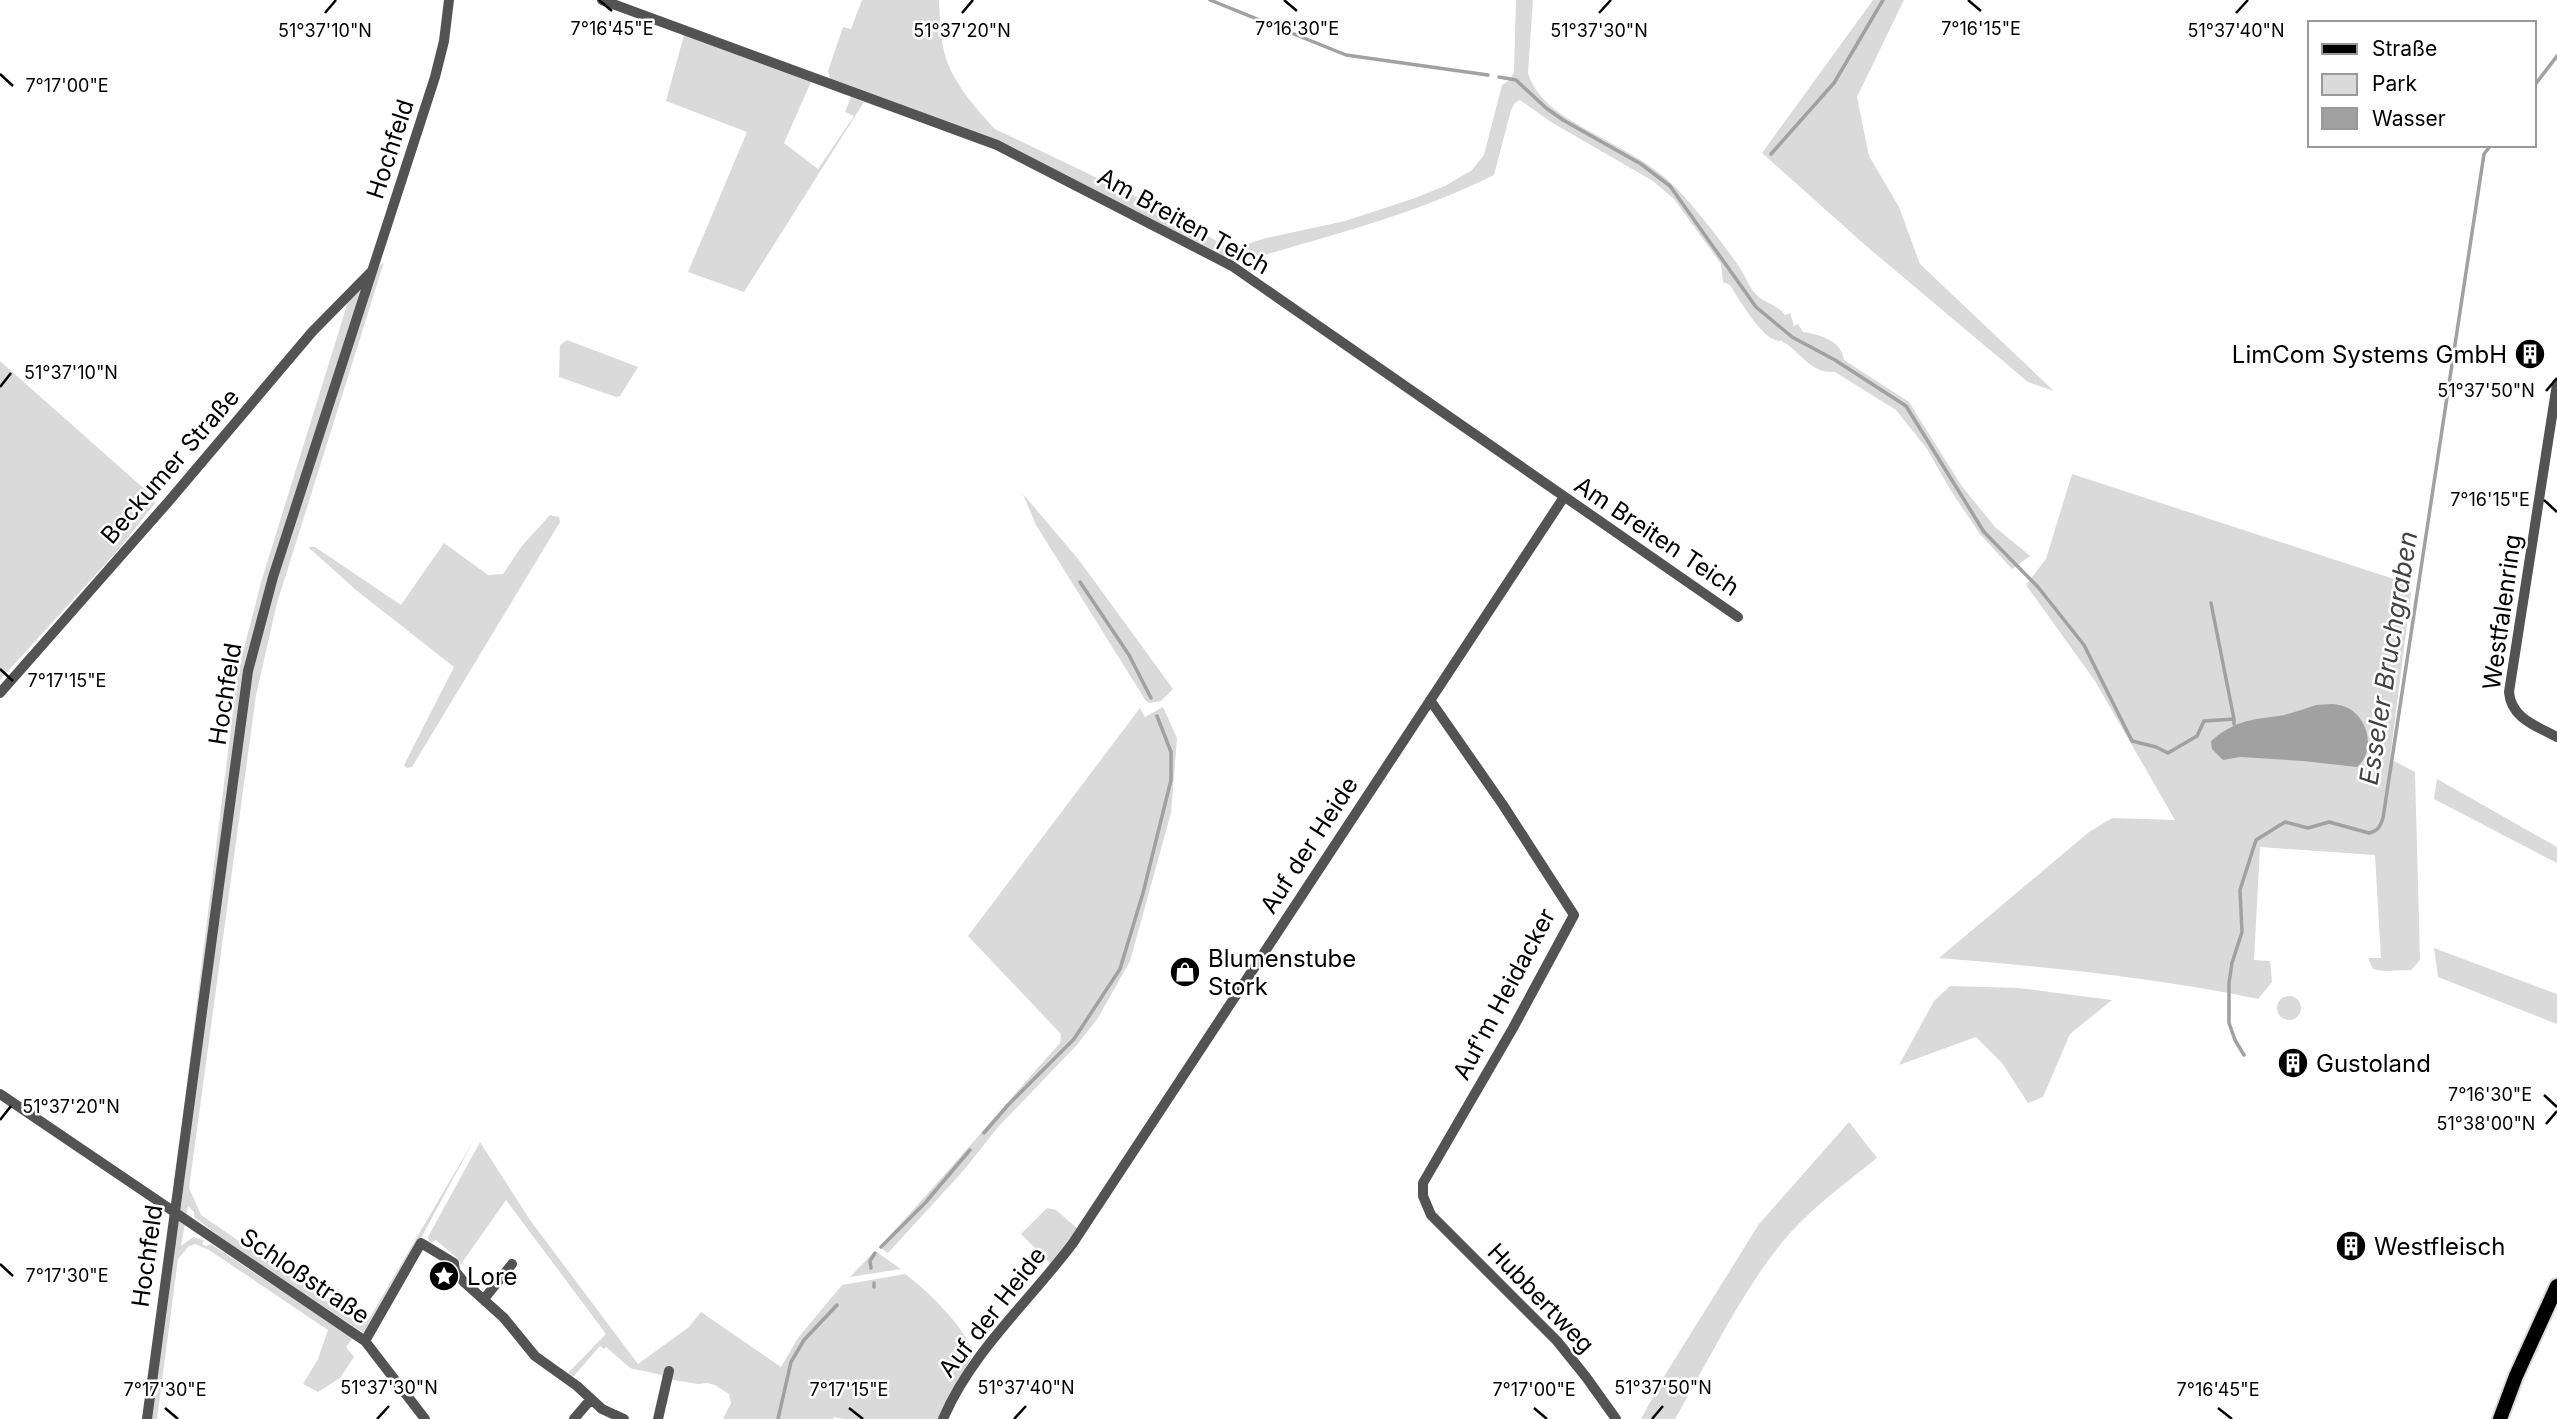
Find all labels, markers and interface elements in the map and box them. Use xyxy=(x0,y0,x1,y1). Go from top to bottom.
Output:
text: 7°16'45"E xyxy=(571,18,653,39)
text: 7°16'30"E xyxy=(1255,18,1339,39)
text: 7°16'15"E xyxy=(1941,18,2021,39)
text: 51°37'10"N xyxy=(278,20,372,41)
text: 51°37'20"N xyxy=(913,20,1011,41)
text: 51°37'30"N xyxy=(1550,20,1648,41)
text: 51°37'40"N xyxy=(2188,20,2284,41)
legend xyxy=(2308,21,2536,147)
text: Straße xyxy=(2372,36,2437,61)
text: Park xyxy=(2372,71,2417,96)
text: 7°17'00"E xyxy=(25,75,109,96)
street label: Hochfeld xyxy=(360,96,420,202)
text: Wasser xyxy=(2372,106,2446,131)
street label: Am Breiten Teich xyxy=(1093,162,1275,280)
building icon: LimCom Systems GmbH xyxy=(2513,337,2547,371)
place label: LimCom Systems GmbH xyxy=(2232,340,2507,369)
text: 51°37'10"N xyxy=(24,362,118,383)
text: 51°37'50"N xyxy=(2437,380,2535,401)
street label: Beckumer Straße xyxy=(95,382,245,550)
street label: Am Breiten Teich xyxy=(1569,470,1745,602)
text: 7°16'15"E xyxy=(2450,489,2530,510)
water label: Esseler Bruchgraben xyxy=(2353,529,2423,787)
street label: Westfalenring xyxy=(2477,533,2527,691)
street label: Hochfeld xyxy=(203,641,247,747)
text: 7°17'15"E xyxy=(28,670,106,691)
street label: Auf der Heide xyxy=(1254,771,1364,919)
street label: Auf'm Heidacker xyxy=(1447,903,1561,1085)
place label: Blumenstube Stork xyxy=(1208,944,1356,1001)
shop icon: Blumenstube Stork xyxy=(1168,955,1202,989)
building icon: Gustoland xyxy=(2276,1046,2310,1080)
place label: Gustoland xyxy=(2316,1049,2431,1078)
text: 7°16'30"E xyxy=(2448,1084,2532,1105)
text: 51°37'20"N xyxy=(22,1096,120,1117)
text: 51°38'00"N xyxy=(2437,1113,2535,1134)
street label: Hochfeld xyxy=(125,1203,169,1309)
street label: Schloßstraße xyxy=(235,1222,375,1330)
building icon: Westfleisch xyxy=(2334,1229,2368,1263)
place label: Westfleisch xyxy=(2374,1232,2505,1261)
street label: Hubbertweg xyxy=(1482,1237,1600,1359)
street label: Auf der Heide xyxy=(932,1241,1052,1383)
place icon: Lore xyxy=(427,1259,461,1293)
place label: Lore xyxy=(467,1262,518,1291)
text: 7°17'30"E xyxy=(26,1265,108,1286)
text: 51°37'30"N xyxy=(340,1377,438,1398)
text: 51°37'40"N xyxy=(978,1377,1074,1398)
text: 51°37'50"N xyxy=(1614,1377,1712,1398)
text: 7°17'30"E xyxy=(124,1379,206,1400)
text: 7°17'15"E xyxy=(810,1379,888,1400)
text: 7°17'00"E xyxy=(1492,1379,1576,1400)
text: 7°16'45"E xyxy=(2177,1379,2259,1400)

